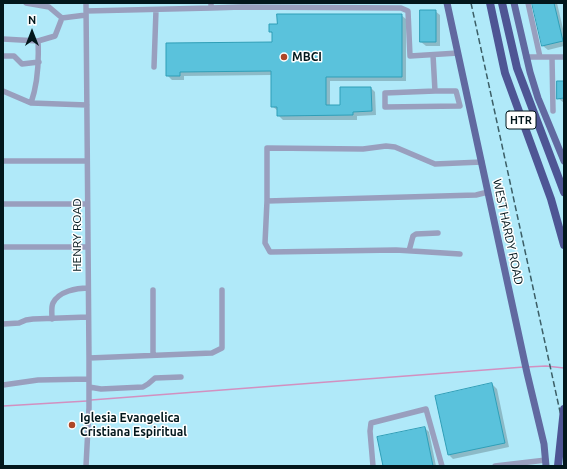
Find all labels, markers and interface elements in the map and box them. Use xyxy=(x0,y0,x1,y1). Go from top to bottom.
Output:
north arrow xyxy=(12,12,52,52)
text: N xyxy=(28,14,36,26)
place label: MBCI xyxy=(292,50,322,64)
marker: MBCI xyxy=(279,52,289,62)
road number: HTR xyxy=(506,111,536,129)
street label: WEST HARDY ROAD xyxy=(490,178,526,286)
street label: HENRY ROAD xyxy=(70,198,84,272)
place label: Iglesia Evangelica Cristiana Espiritual xyxy=(80,411,187,439)
marker: Iglesia Evangelica Cristiana Espiritual xyxy=(67,420,77,430)

